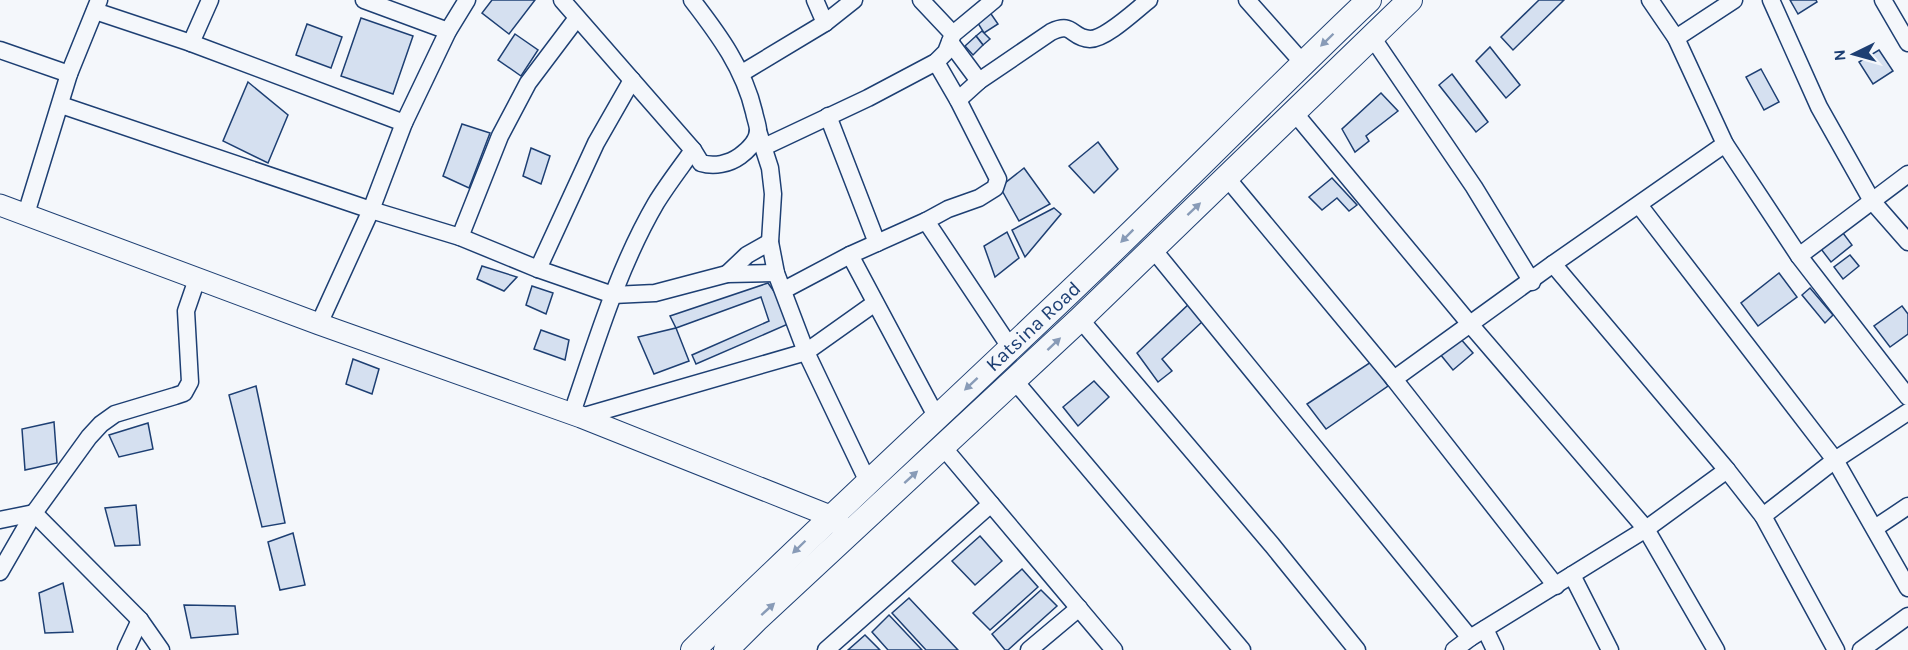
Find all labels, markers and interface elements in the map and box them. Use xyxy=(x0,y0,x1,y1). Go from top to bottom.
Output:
north arrow xyxy=(1824,24,1884,84)
one-way arrow xyxy=(1320,33,1334,47)
text: N xyxy=(1830,49,1850,62)
one-way arrow xyxy=(1187,202,1201,216)
one-way arrow xyxy=(1121,228,1135,242)
street label: Katsina Road xyxy=(981,277,1085,376)
one-way arrow xyxy=(1046,337,1060,351)
one-way arrow xyxy=(963,377,978,391)
one-way arrow xyxy=(904,470,918,484)
one-way arrow xyxy=(791,540,806,554)
one-way arrow xyxy=(760,603,775,616)

